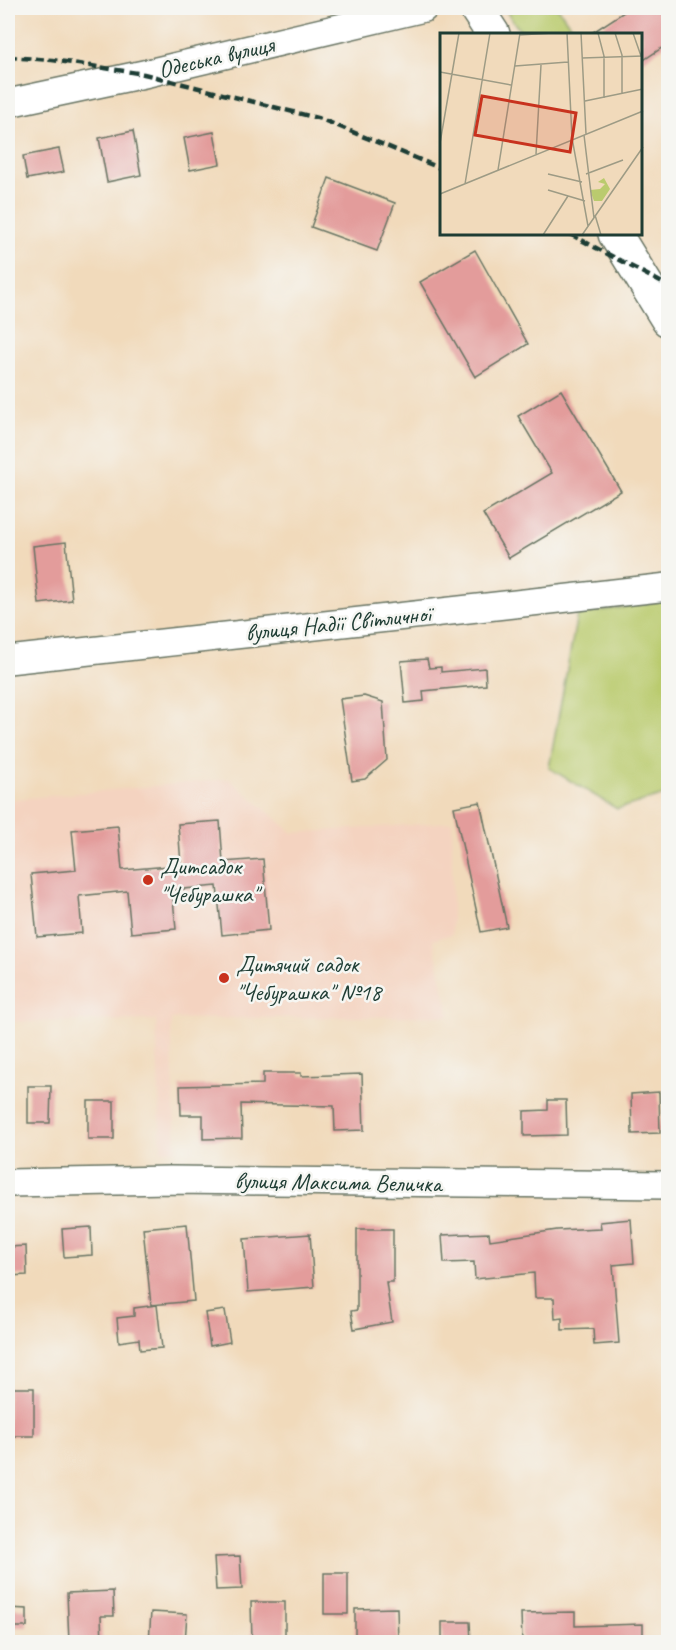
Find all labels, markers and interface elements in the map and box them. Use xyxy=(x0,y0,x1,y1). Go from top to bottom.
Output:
street label: Одеська вулиця xyxy=(155,29,278,85)
inset map xyxy=(440,33,643,236)
street label: вулиця Надії Світличної xyxy=(244,598,437,648)
place label: Дитсадок "Чебурашка" xyxy=(160,851,263,909)
marker: Дитсадок "Чебурашка" xyxy=(141,873,155,887)
place label: Дитячий садок "Чебурашка" №18 xyxy=(236,949,383,1007)
marker: Дитячий садок "Чебурашка" №18 xyxy=(217,971,231,985)
street label: вулиця Максима Величка xyxy=(234,1165,444,1199)

